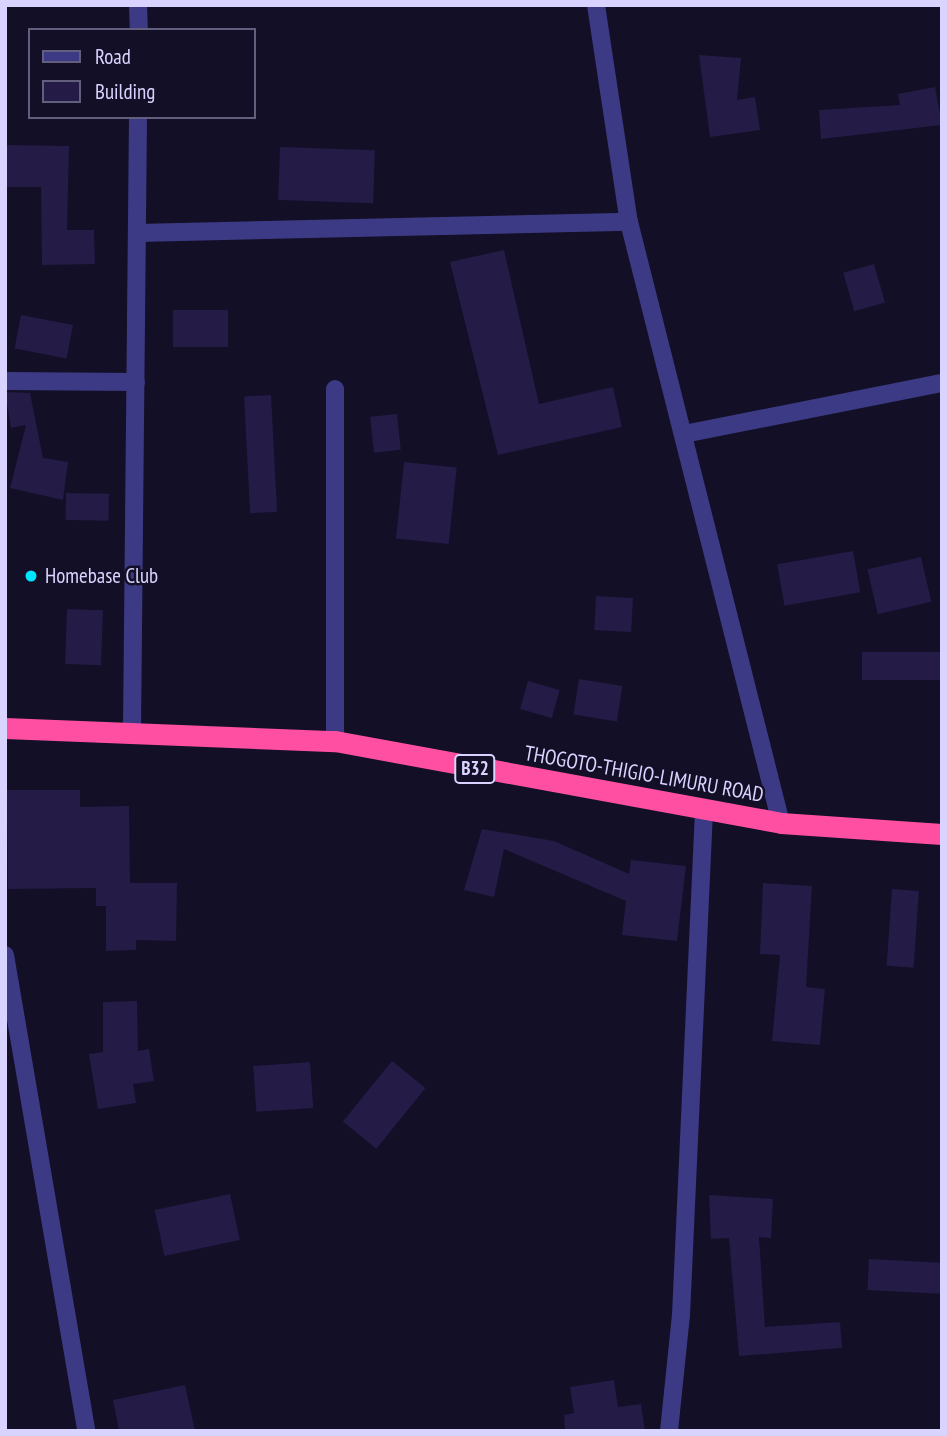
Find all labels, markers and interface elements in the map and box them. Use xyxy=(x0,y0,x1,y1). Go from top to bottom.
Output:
legend xyxy=(28,28,256,119)
text: Road xyxy=(95,43,131,70)
text: Building xyxy=(95,78,155,105)
place label: Homebase Club xyxy=(45,563,158,589)
marker: Homebase Club xyxy=(23,568,39,584)
street label: THOGOTO-THIGIO-LIMURU ROAD xyxy=(522,741,766,807)
road number: B32 xyxy=(454,754,496,784)

